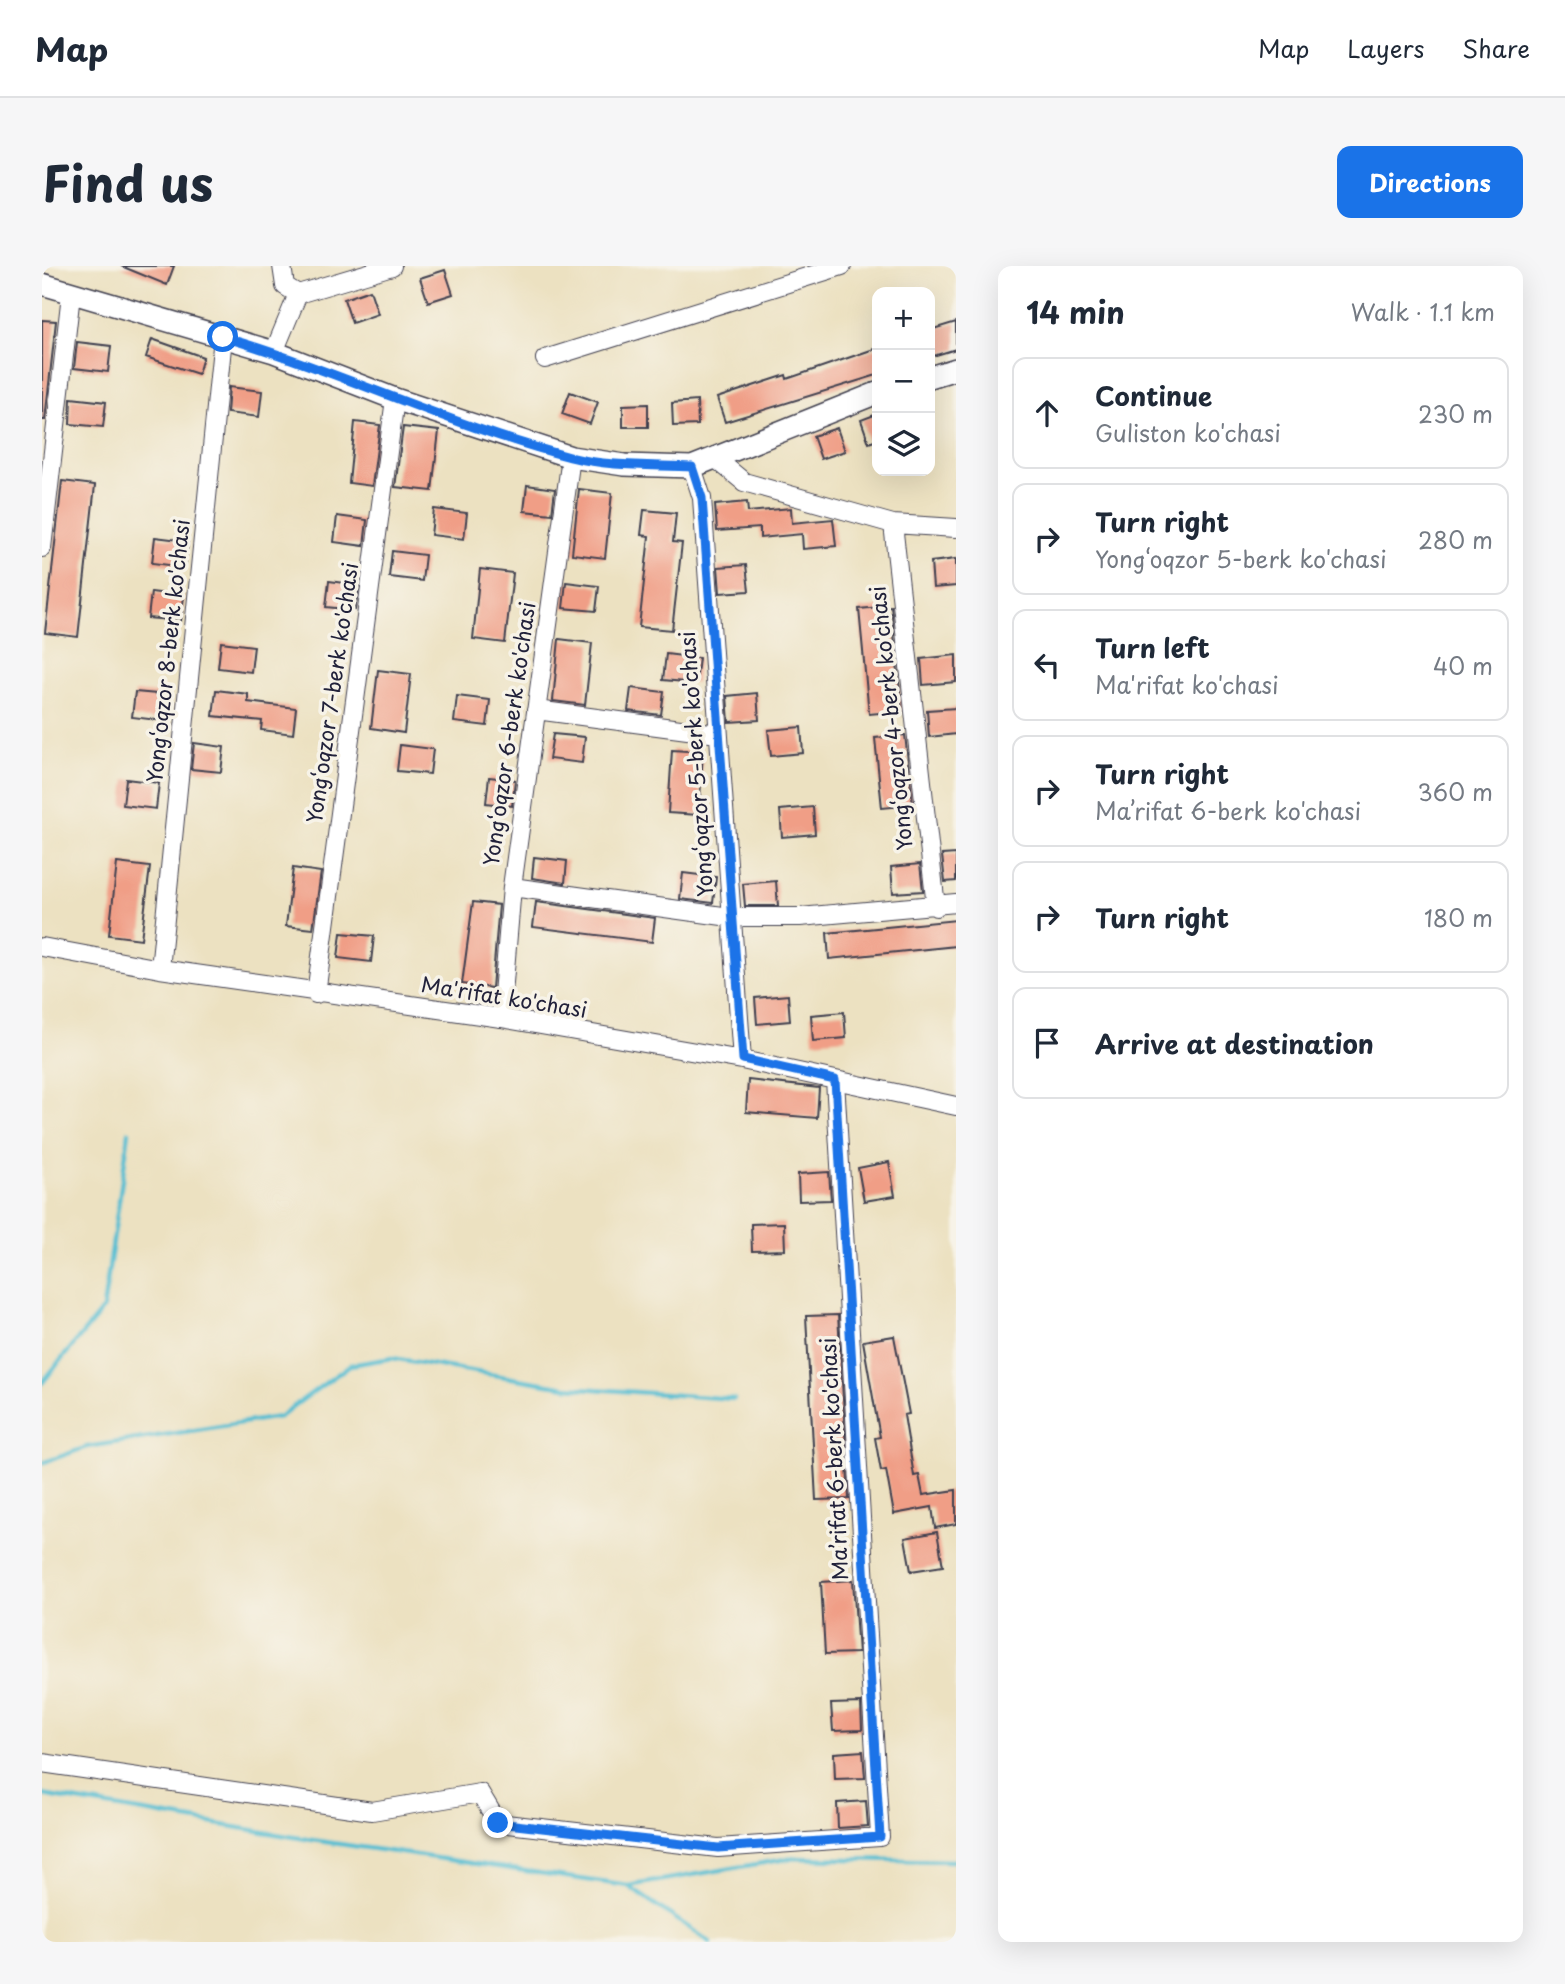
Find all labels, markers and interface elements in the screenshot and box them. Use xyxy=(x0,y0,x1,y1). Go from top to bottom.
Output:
text: Map xyxy=(35,23,108,73)
text: Map xyxy=(1258,30,1309,66)
text: Layers xyxy=(1347,30,1424,66)
text: Share xyxy=(1462,30,1530,66)
text: Find us xyxy=(42,145,213,219)
button: Directions xyxy=(1337,146,1523,218)
map controls xyxy=(872,287,935,476)
button: + xyxy=(872,287,935,350)
text: 14 min xyxy=(1026,289,1125,334)
text: Walk · 1.1 km xyxy=(1351,294,1495,329)
route start xyxy=(207,321,238,352)
button: − xyxy=(872,350,935,413)
text: Continue xyxy=(1095,376,1212,415)
icon: ahead xyxy=(1028,394,1066,432)
text: 230 m xyxy=(1418,396,1493,431)
button: layers xyxy=(872,413,935,476)
text: Guliston ko'chasi xyxy=(1095,415,1281,450)
text: Turn right xyxy=(1095,502,1229,541)
street label: Yong‘oqzor 8-berk ko'chasi xyxy=(137,517,197,784)
icon: right xyxy=(1028,520,1066,558)
text: 280 m xyxy=(1418,522,1493,557)
text: Yong‘oqzor 5-berk ko'chasi xyxy=(1095,541,1387,576)
street label: Yong‘oqzor 7-berk ko'chasi xyxy=(297,560,365,825)
street label: Yong‘oqzor 4-berk ko'chasi xyxy=(860,584,920,852)
street label: Yong‘oqzor 6-berk ko'chasi xyxy=(474,599,542,868)
text: Turn left xyxy=(1095,628,1210,667)
street label: Yong‘oqzor 5-berk ko'chasi xyxy=(670,630,720,898)
icon: left xyxy=(1028,646,1066,684)
text: 40 m xyxy=(1433,648,1493,683)
text: Ma'rifat ko'chasi xyxy=(1095,667,1279,702)
text: Turn right xyxy=(1095,754,1229,793)
icon: right xyxy=(1028,772,1066,810)
text: 360 m xyxy=(1418,774,1493,809)
text: Ma’rifat 6-berk ko'chasi xyxy=(1095,793,1361,828)
icon: right xyxy=(1028,898,1066,936)
text: Turn right xyxy=(1095,898,1229,937)
text: 180 m xyxy=(1424,900,1493,935)
street label: Ma'rifat ko'chasi xyxy=(419,967,590,1025)
icon: arrive xyxy=(1028,1024,1066,1062)
text: Arrive at destination xyxy=(1095,1024,1374,1063)
street label: Ma’rifat 6-berk ko'chasi xyxy=(811,1337,855,1581)
route end xyxy=(482,1807,513,1838)

